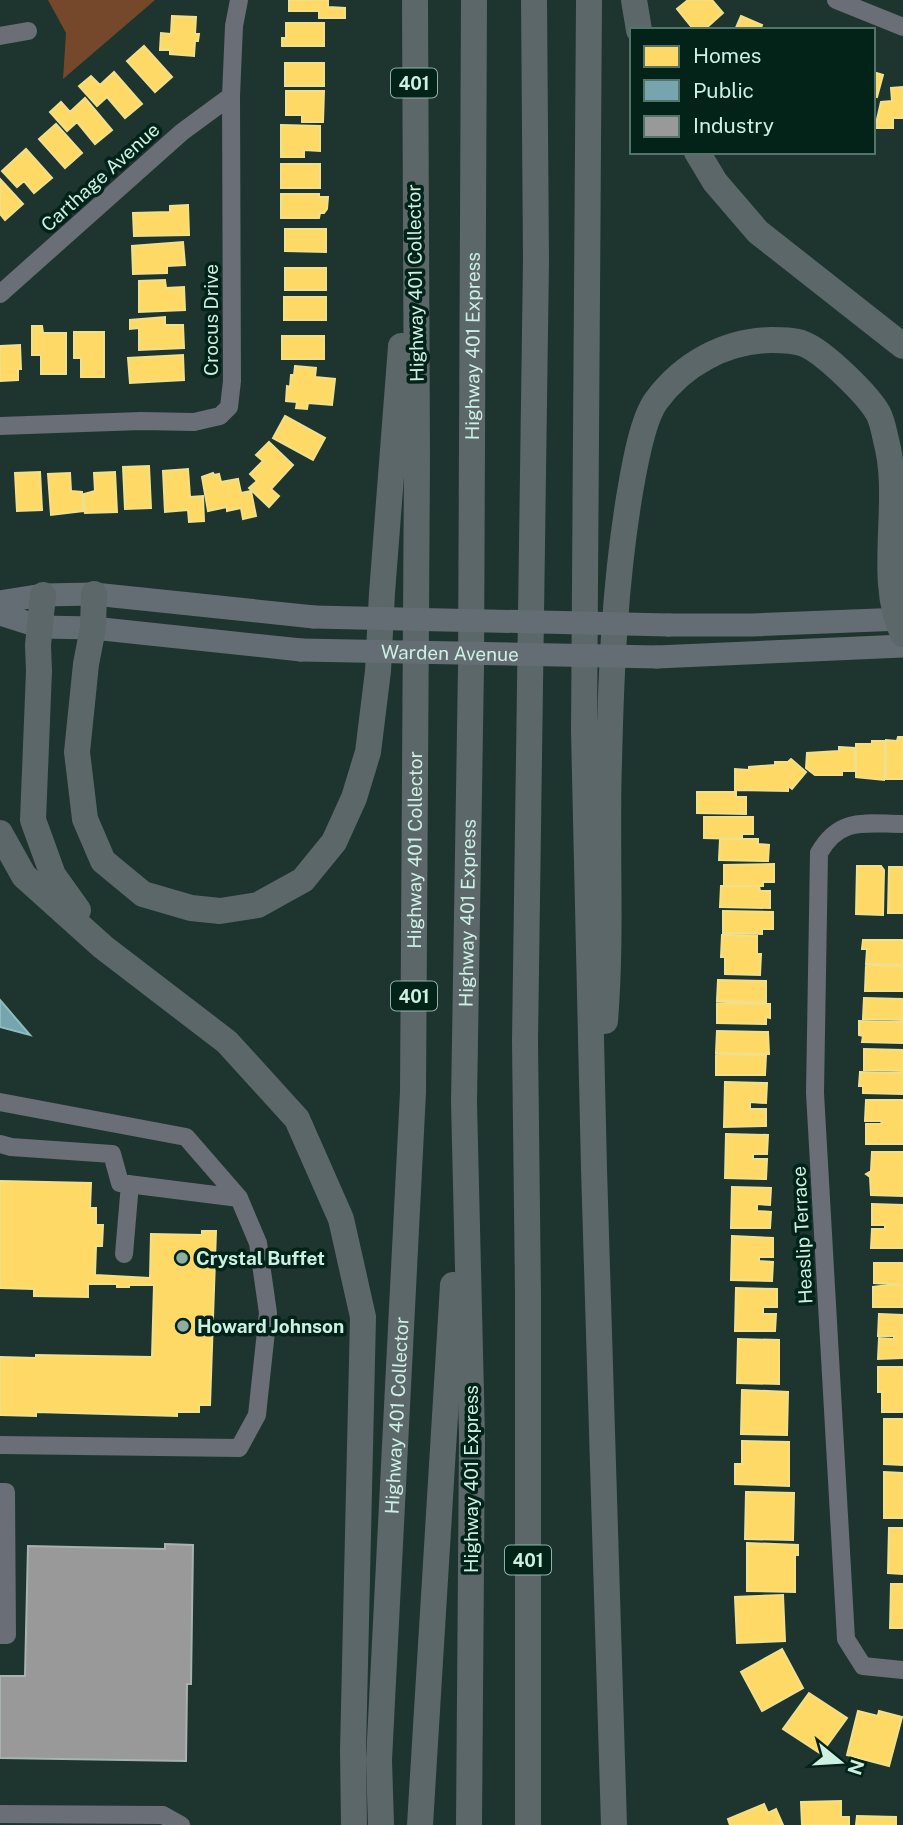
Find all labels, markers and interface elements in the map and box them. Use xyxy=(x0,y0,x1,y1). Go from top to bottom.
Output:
legend xyxy=(630,28,875,154)
text: Homes xyxy=(693,43,761,68)
road number: 401 xyxy=(391,68,437,98)
text: Public xyxy=(693,78,754,103)
text: Industry xyxy=(693,113,774,138)
street label: Carthage Avenue xyxy=(36,118,164,236)
street label: Highway 401 Collector xyxy=(402,184,428,382)
street label: Highway 401 Express xyxy=(461,252,484,440)
street label: Crocus Drive xyxy=(200,264,222,376)
street label: Warden Avenue xyxy=(381,641,519,665)
street label: Highway 401 Collector xyxy=(403,751,426,949)
street label: Highway 401 Express xyxy=(455,819,480,1007)
road number: 401 xyxy=(391,981,437,1010)
street label: Heaslip Terrace xyxy=(787,1165,817,1305)
place label: Crystal Buffet xyxy=(196,1247,325,1269)
marker: Crystal Buffet xyxy=(174,1250,190,1266)
place label: Howard Johnson xyxy=(197,1315,344,1337)
street label: Highway 401 Collector xyxy=(381,1316,413,1515)
marker: Howard Johnson xyxy=(175,1318,191,1334)
street label: Highway 401 Express xyxy=(460,1385,482,1573)
road number: 401 xyxy=(505,1546,551,1574)
north arrow xyxy=(805,1727,875,1797)
text: N xyxy=(843,1757,869,1778)

